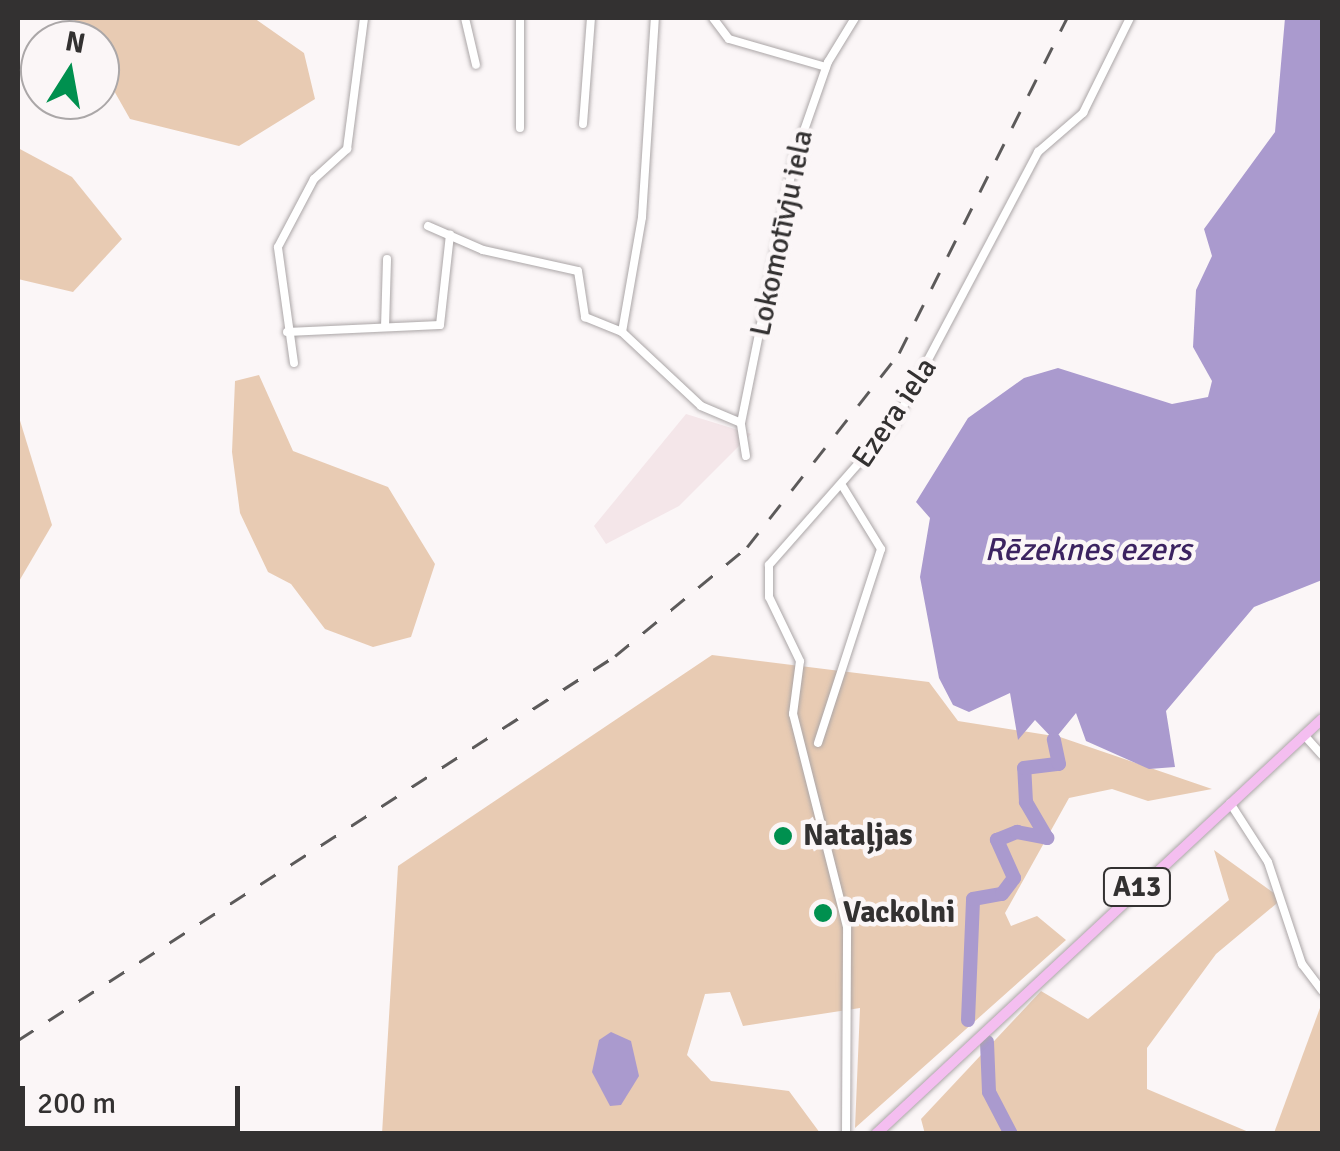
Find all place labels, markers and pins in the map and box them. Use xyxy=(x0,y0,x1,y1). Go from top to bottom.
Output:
place label: Nataļjas xyxy=(803,818,912,854)
marker: Nataļjas xyxy=(772,825,794,847)
place label: Vackolni xyxy=(843,895,955,931)
marker: Vackolni xyxy=(812,902,834,924)

